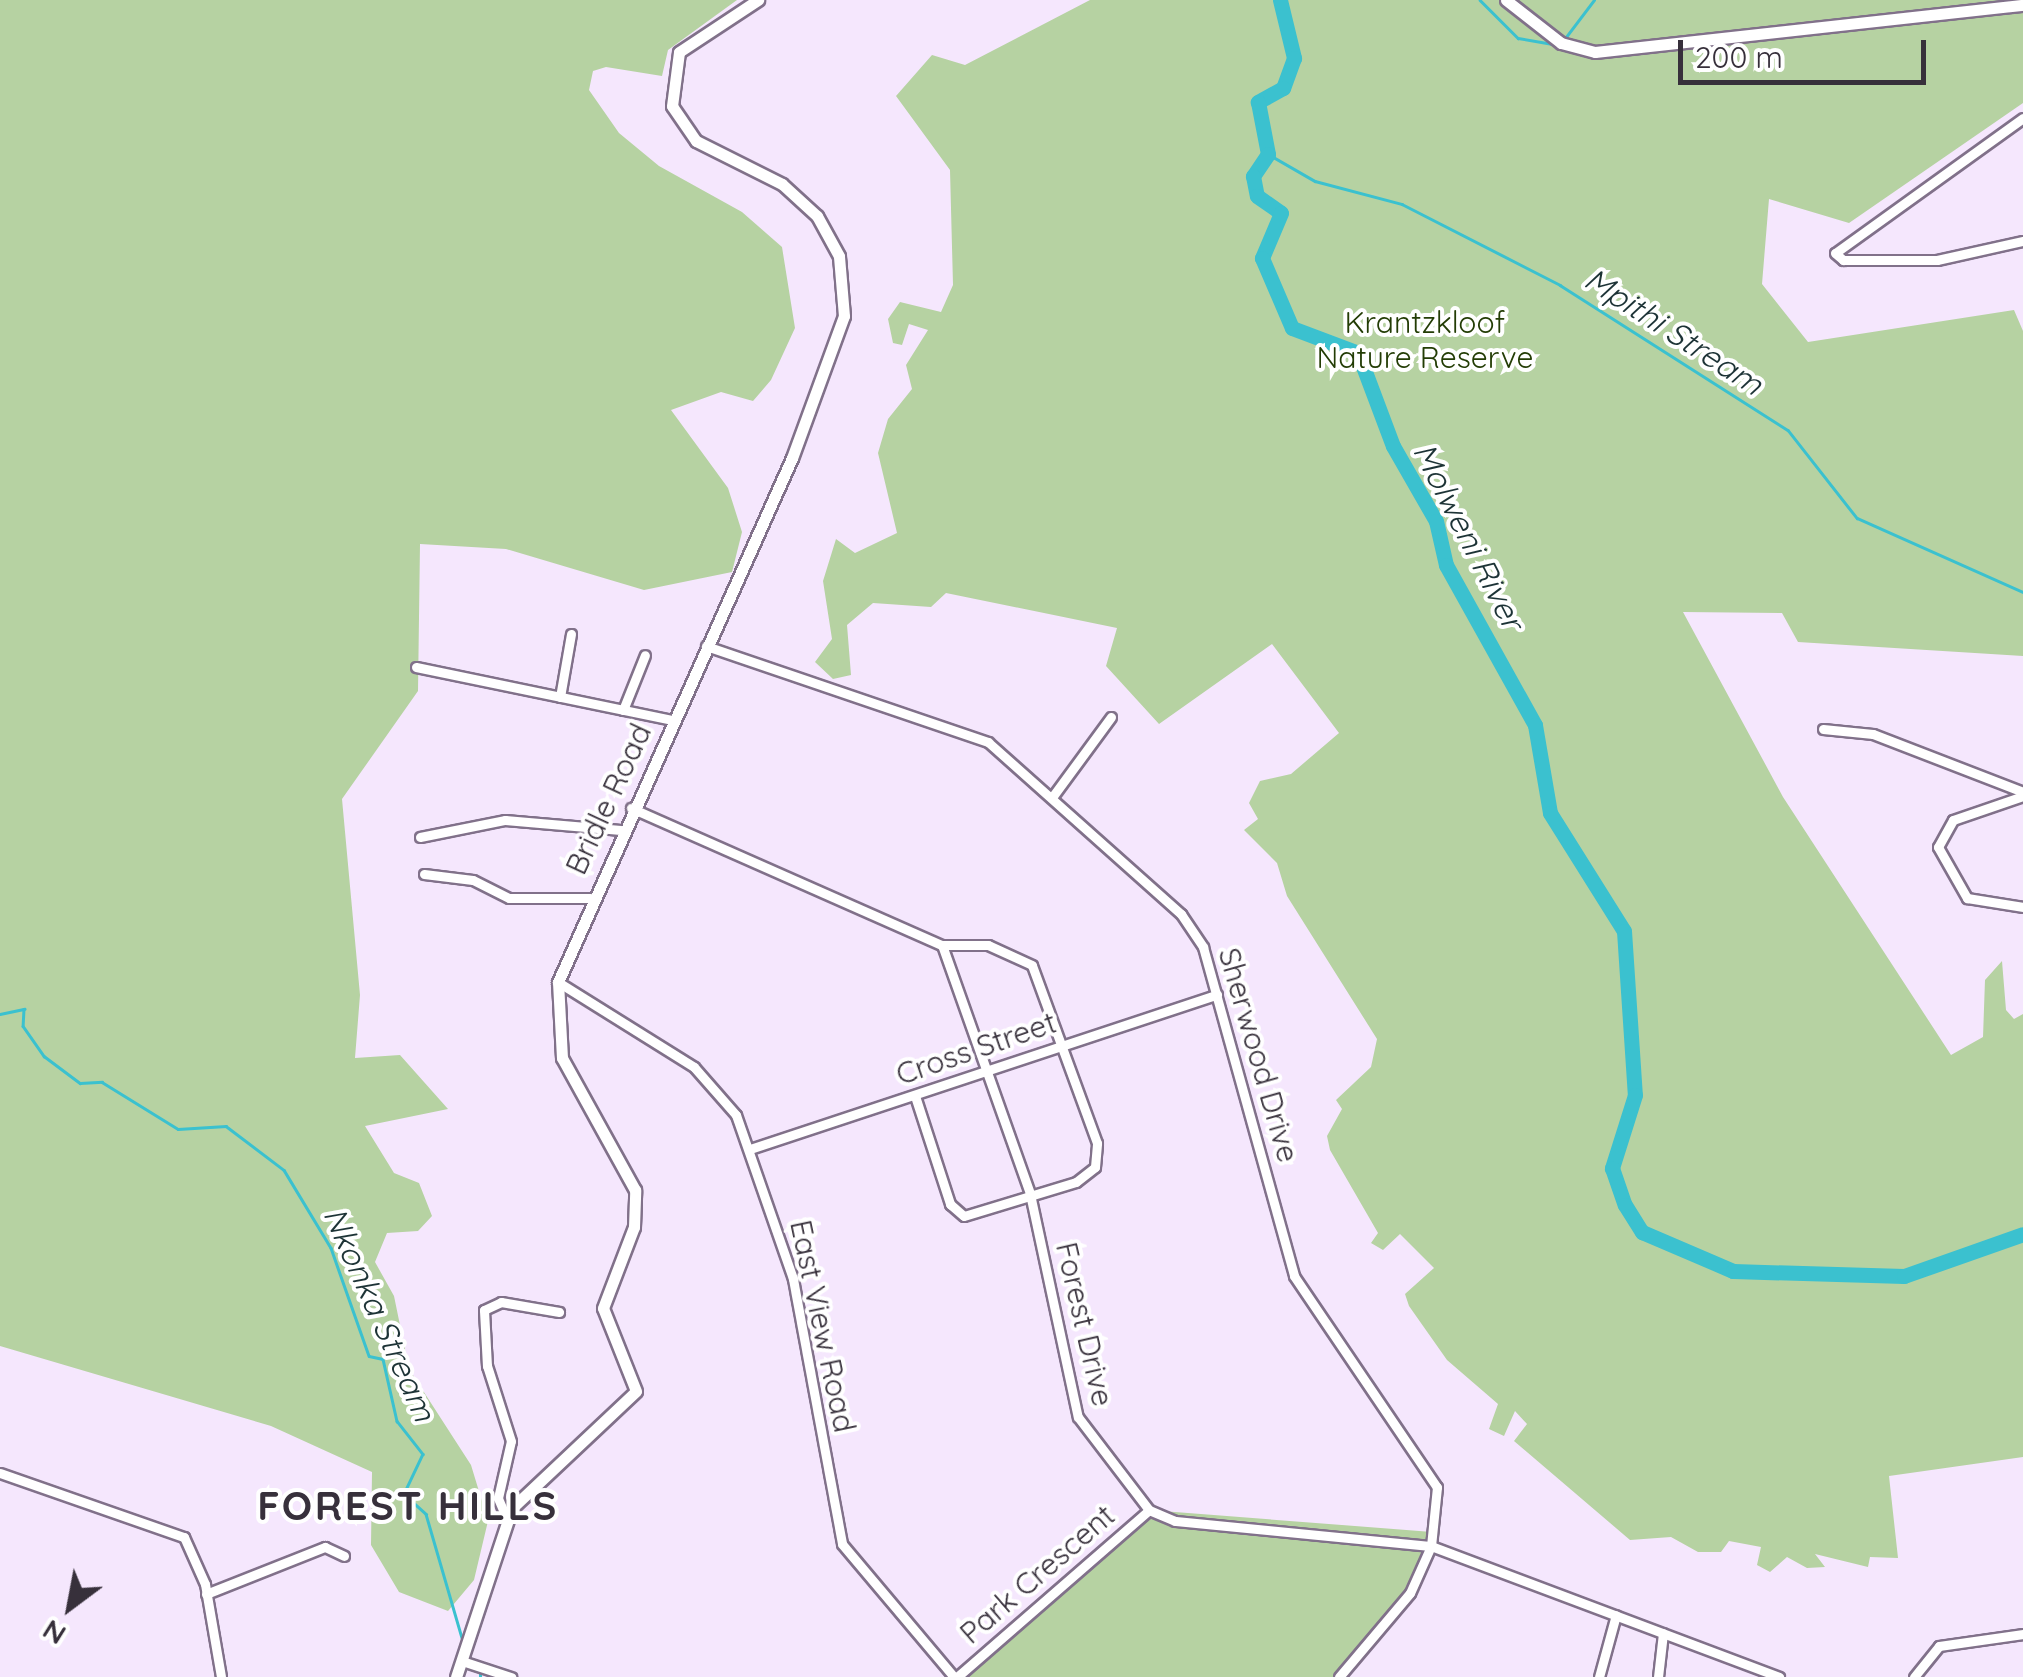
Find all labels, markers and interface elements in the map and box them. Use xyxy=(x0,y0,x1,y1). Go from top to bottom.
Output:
scale bar xyxy=(1683,20,1930,82)
text: 200 m xyxy=(1695,38,1783,76)
water label: Mpithi Stream xyxy=(1578,259,1770,403)
park label: Krantzkloof Nature Reserve xyxy=(1317,304,1533,374)
water label: Molweni River xyxy=(1406,436,1532,636)
street label: Bridle Road xyxy=(557,718,659,880)
street label: Sherwood Drive xyxy=(1211,944,1307,1166)
street label: Cross Street xyxy=(891,1004,1061,1092)
water label: Nkonka Stream xyxy=(316,1201,444,1427)
street label: East View Road xyxy=(783,1217,863,1435)
street label: Forest Drive xyxy=(1049,1239,1121,1409)
district label: FOREST HILLS xyxy=(257,1481,559,1529)
street label: Park Crescent xyxy=(952,1497,1122,1651)
north arrow xyxy=(20,1557,120,1657)
text: N xyxy=(36,1613,72,1653)

